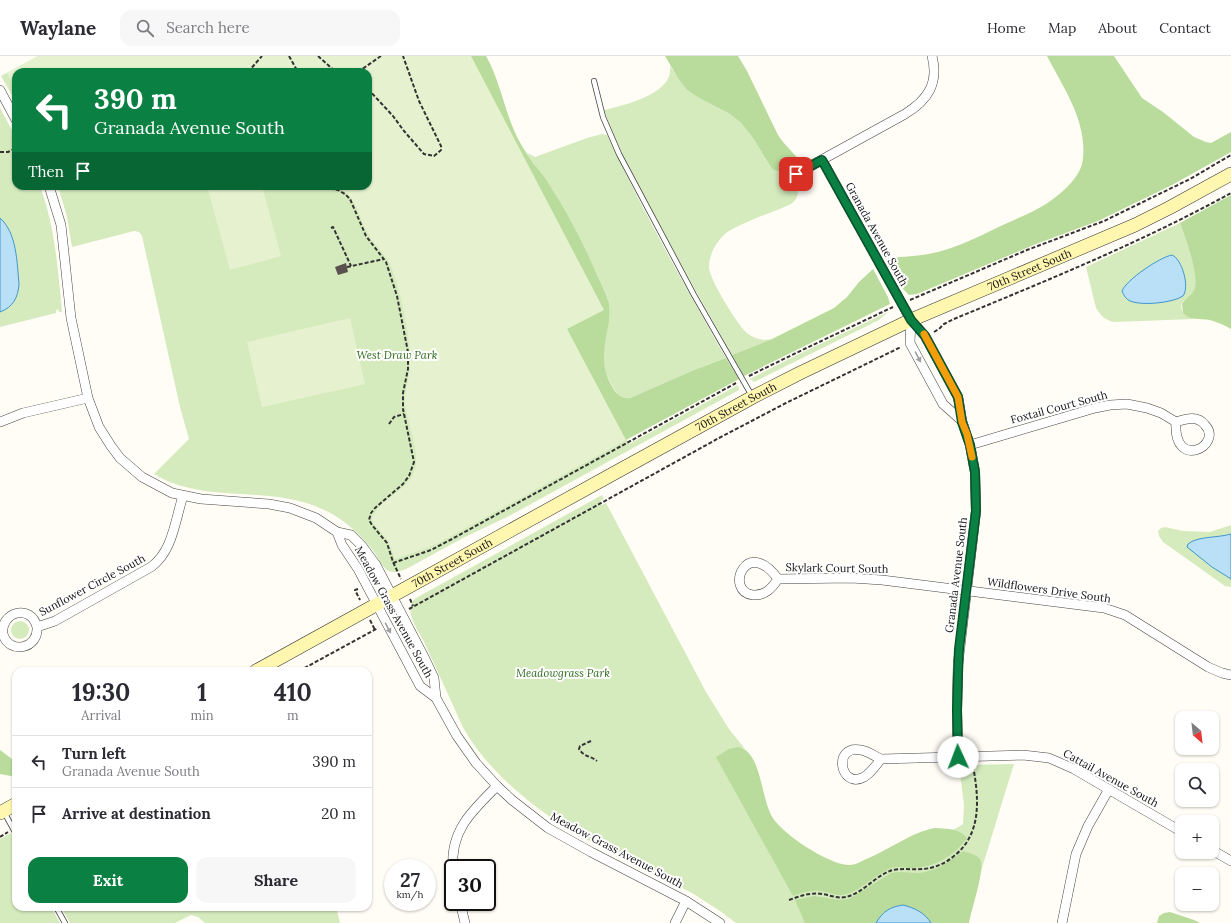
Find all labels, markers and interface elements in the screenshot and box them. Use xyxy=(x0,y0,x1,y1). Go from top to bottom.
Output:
search box xyxy=(120,10,400,46)
text: Waylane xyxy=(20,16,96,40)
icon: search xyxy=(134,17,156,39)
text: Search here xyxy=(166,18,250,37)
text: Home xyxy=(987,19,1026,37)
text: Map xyxy=(1048,19,1076,37)
text: About xyxy=(1098,19,1137,37)
text: Contact xyxy=(1159,19,1211,37)
text: 390 m xyxy=(94,81,177,117)
icon: left xyxy=(28,84,80,136)
text: Granada Avenue South xyxy=(94,116,285,139)
pin xyxy=(779,157,813,191)
icon: arrive xyxy=(72,160,94,182)
text: Then xyxy=(28,162,64,181)
icon: arrive xyxy=(785,163,807,185)
street label: Granada Avenue South xyxy=(843,180,912,289)
street label: 70th Street South xyxy=(985,246,1074,294)
park label: West Draw Park xyxy=(357,348,438,362)
one-way arrow xyxy=(914,352,921,363)
street label: 70th Street South xyxy=(693,379,779,434)
street label: Foxtail Court South xyxy=(1009,387,1109,427)
street label: Granada Avenue South xyxy=(942,516,970,634)
street label: 70th Street South xyxy=(409,535,495,591)
street label: Meadow Grass Avenue South xyxy=(352,544,436,681)
street label: Sunflower Circle South xyxy=(36,551,148,619)
street label: Skylark Court South xyxy=(785,560,889,576)
street label: Wildflowers Drive South xyxy=(986,574,1112,606)
one-way arrow xyxy=(385,622,392,634)
park label: Meadowgrass Park xyxy=(516,666,610,680)
text: 19:30 xyxy=(72,677,130,708)
text: 1 xyxy=(197,677,207,708)
text: 410 xyxy=(274,677,312,708)
text: Arrival xyxy=(81,707,121,724)
text: min xyxy=(190,707,214,724)
text: m xyxy=(287,707,299,724)
north arrow xyxy=(1175,711,1219,755)
map controls xyxy=(1175,711,1219,911)
position arrow xyxy=(937,736,979,778)
text: Turn left xyxy=(62,744,126,763)
street label: Cattail Avenue South xyxy=(1061,746,1161,810)
icon: left xyxy=(28,751,50,773)
text: 390 m xyxy=(312,752,356,771)
text: Granada Avenue South xyxy=(62,763,200,780)
button: search xyxy=(1175,763,1219,807)
icon: arrive xyxy=(28,803,50,825)
text: Arrive at destination xyxy=(62,804,211,823)
text: 20 m xyxy=(321,804,356,823)
street label: Meadow Grass Avenue South xyxy=(548,809,686,891)
button: + xyxy=(1175,815,1219,859)
button: Exit xyxy=(28,857,188,903)
button: Share xyxy=(196,857,356,903)
speed limit sign: 30 xyxy=(444,859,496,911)
text: 27 xyxy=(400,867,420,892)
button: − xyxy=(1175,867,1219,911)
text: km/h xyxy=(396,888,424,901)

